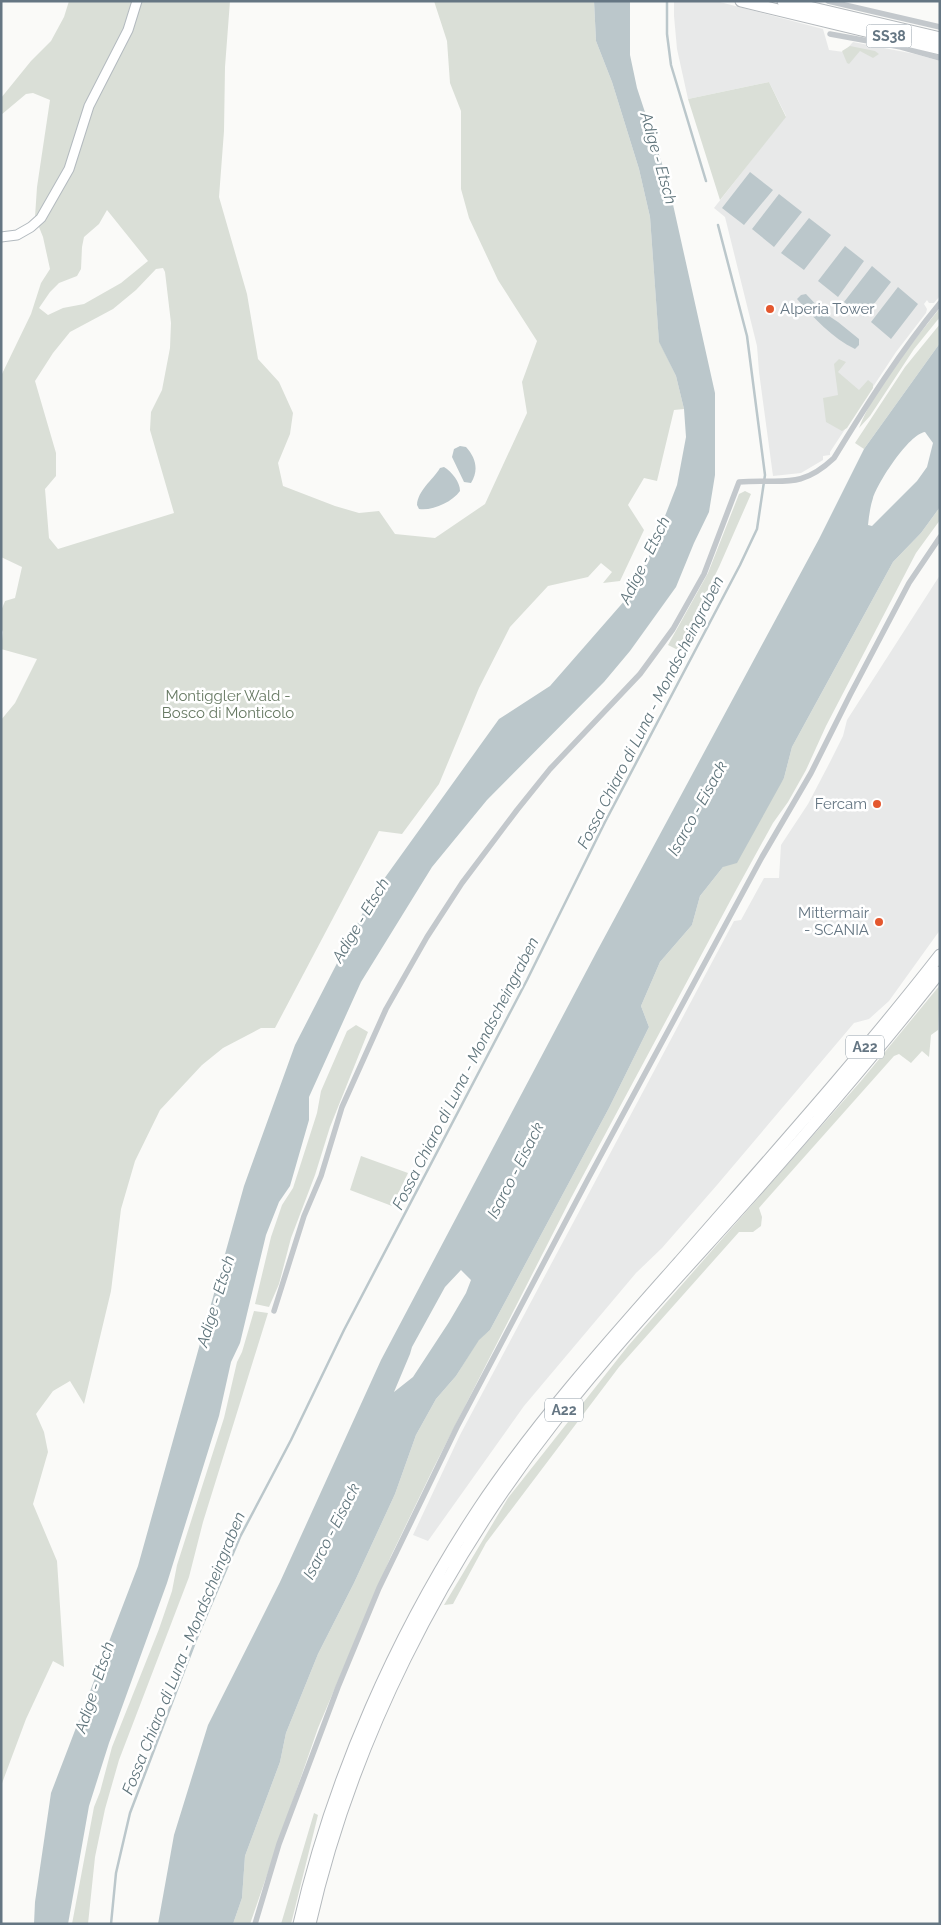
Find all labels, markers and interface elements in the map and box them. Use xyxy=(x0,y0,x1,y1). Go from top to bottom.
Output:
road number: SS38 xyxy=(866,24,912,48)
water label: Adige - Etsch xyxy=(636,109,681,206)
place label: Alperia Tower xyxy=(780,300,875,318)
marker: Alperia Tower xyxy=(764,303,776,315)
water label: Adige - Etsch xyxy=(615,513,674,608)
water label: Fossa Chiaro di Luna - Mondscheingraben xyxy=(573,573,728,852)
park label: Montiggler Wald - Bosco di Monticolo xyxy=(162,687,294,722)
water label: Isarco - Eisack xyxy=(664,757,731,859)
place label: Fercam xyxy=(815,795,867,813)
marker: Fercam xyxy=(871,798,883,810)
water label: Adige - Etsch xyxy=(327,875,393,967)
place label: Mittermair - SCANIA xyxy=(798,904,870,939)
marker: Mittermair - SCANIA xyxy=(873,916,885,928)
water label: Fossa Chiaro di Luna - Mondscheingraben xyxy=(388,934,543,1213)
road number: A22 xyxy=(846,1036,884,1058)
water label: Isarco - Eisack xyxy=(483,1119,548,1221)
water label: Adige - Etsch xyxy=(192,1253,238,1350)
road number: A22 xyxy=(545,1398,583,1422)
water label: Isarco - Eisack xyxy=(299,1480,364,1582)
water label: Fossa Chiaro di Luna - Mondscheingraben xyxy=(118,1509,249,1797)
water label: Adige - Etsch xyxy=(70,1639,118,1736)

